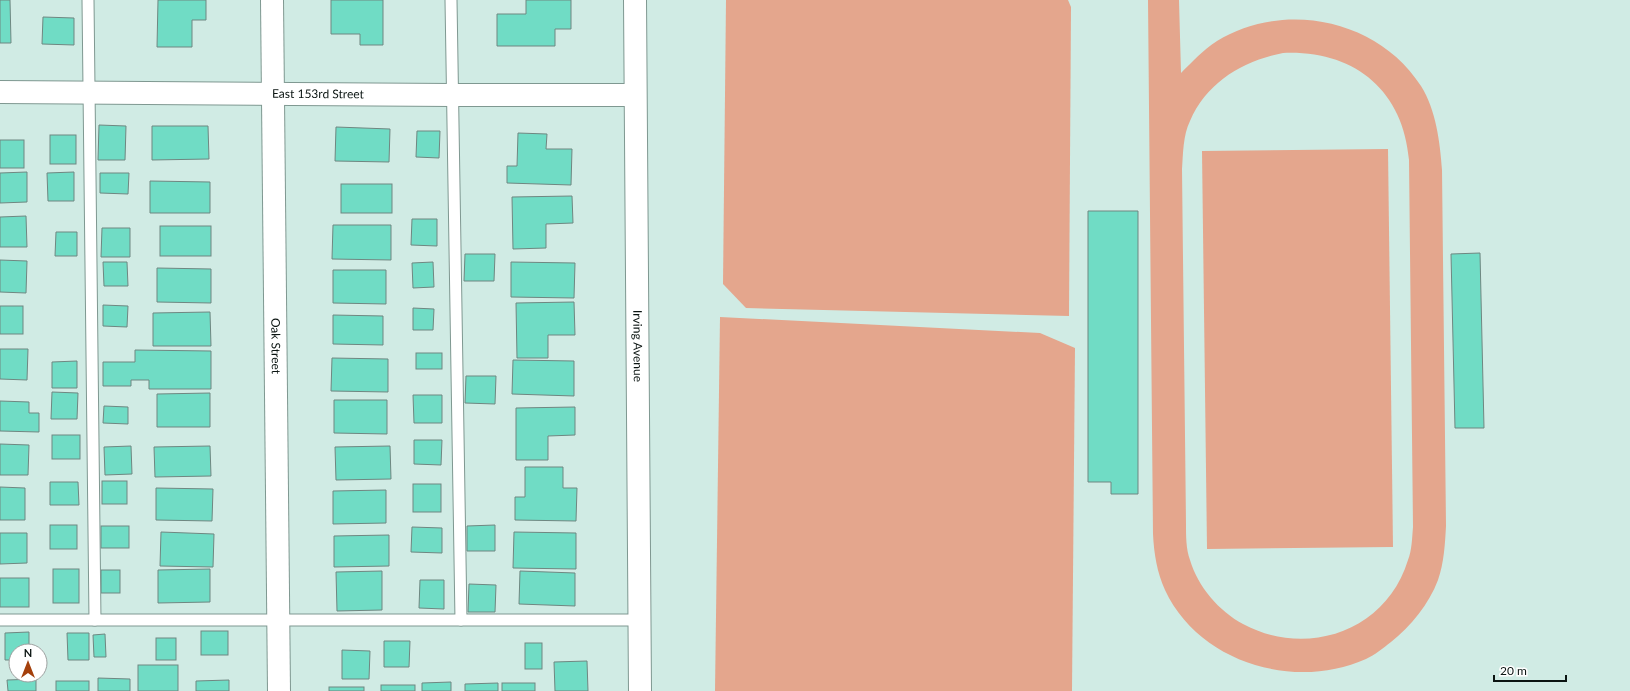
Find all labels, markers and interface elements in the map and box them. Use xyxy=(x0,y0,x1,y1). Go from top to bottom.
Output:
street label: East 153rd Street xyxy=(272,86,365,101)
street label: Irving Avenue xyxy=(630,310,646,382)
street label: Oak Street xyxy=(268,318,284,375)
north arrow xyxy=(8,643,48,683)
text: N xyxy=(24,646,32,659)
scale bar xyxy=(1494,657,1566,683)
text: 20 m xyxy=(1500,663,1527,678)

